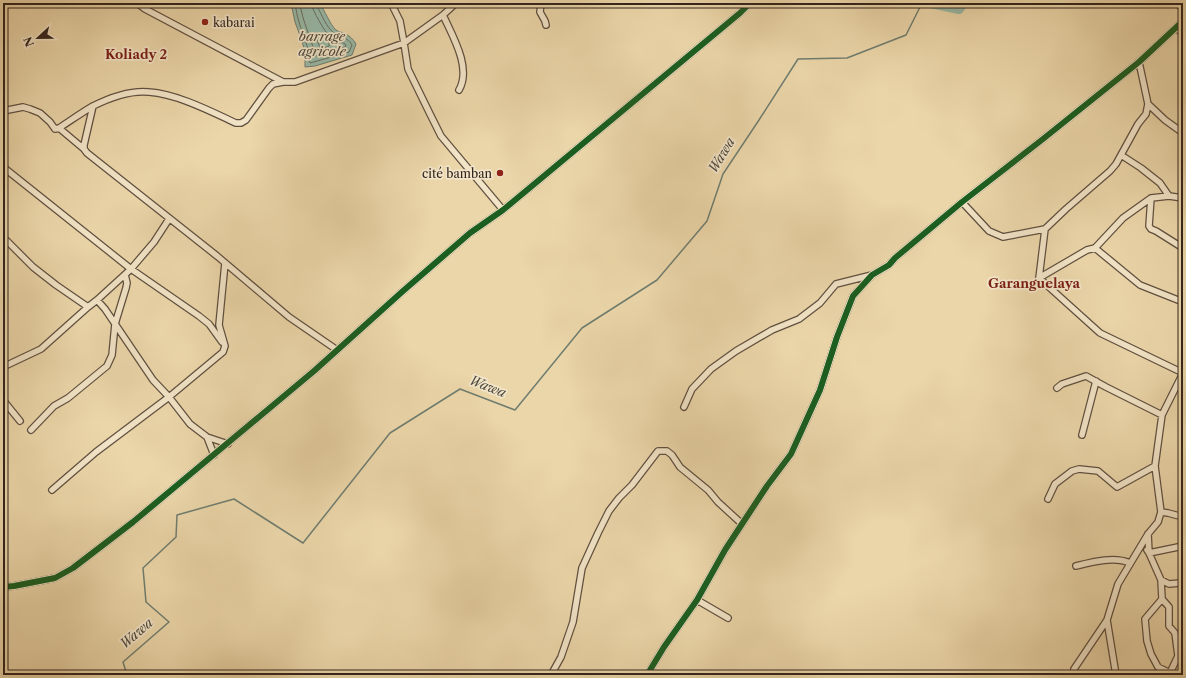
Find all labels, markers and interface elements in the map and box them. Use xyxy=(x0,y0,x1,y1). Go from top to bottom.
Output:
place label: kabarai xyxy=(213,15,255,30)
marker: kabarai xyxy=(200,17,210,27)
north arrow xyxy=(18,18,58,58)
water label: barrage agricole xyxy=(298,28,346,59)
text: N xyxy=(20,34,37,49)
district label: Koliady 2 xyxy=(105,46,167,62)
water label: Wawa xyxy=(704,134,738,176)
place label: cité bamban xyxy=(422,166,492,181)
marker: cité bamban xyxy=(495,168,505,178)
district label: Garanguelaya xyxy=(988,275,1081,291)
water label: Wawa xyxy=(467,372,509,400)
water label: Wawa xyxy=(116,614,156,652)

